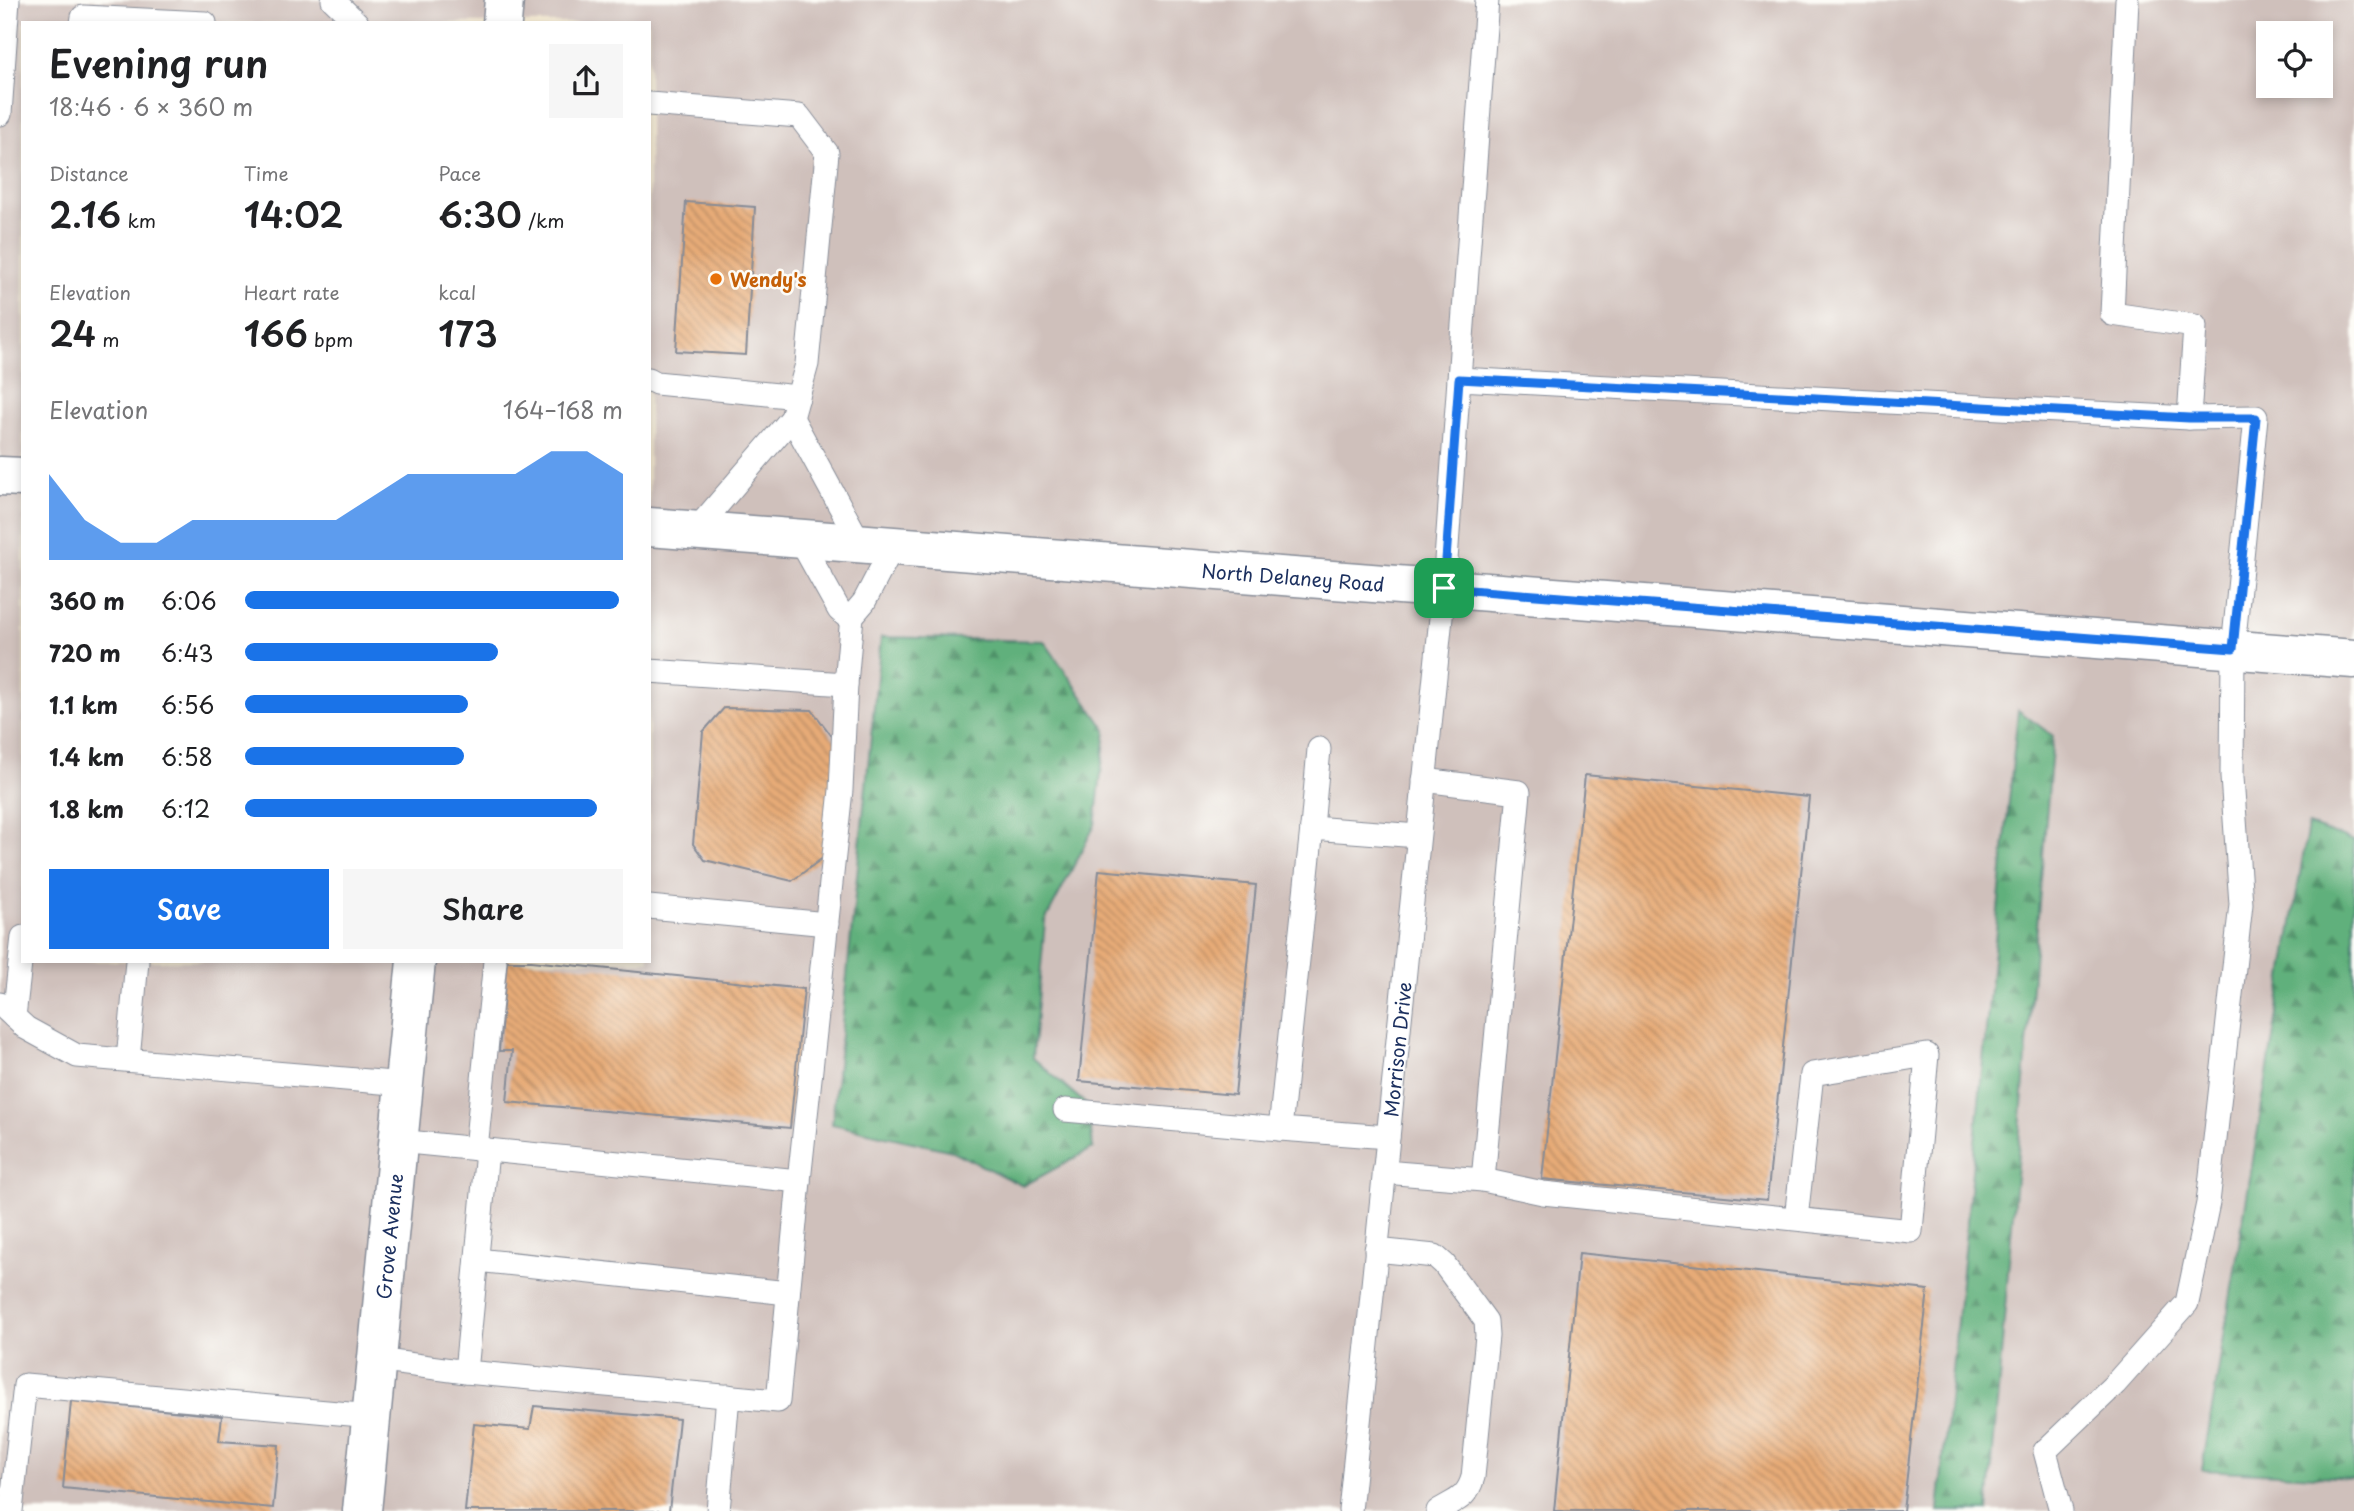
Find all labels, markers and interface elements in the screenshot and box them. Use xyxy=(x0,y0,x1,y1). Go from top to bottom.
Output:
map controls xyxy=(2256,21,2333,98)
button: locate xyxy=(2256,21,2333,98)
text: Evening run xyxy=(49,34,268,91)
button: share xyxy=(549,44,623,118)
text: 18:46 · 6 × 360 m xyxy=(49,89,253,124)
text: Distance xyxy=(49,159,129,187)
text: Time xyxy=(244,159,289,187)
text: Pace xyxy=(438,159,481,187)
text: 2.16 xyxy=(49,187,121,240)
text: 14:02 xyxy=(244,187,344,240)
text: 6:30 xyxy=(438,187,522,240)
text: km xyxy=(121,206,156,234)
text: /km xyxy=(522,206,565,234)
place label: Wendy's xyxy=(730,265,807,293)
marker: Wendy's xyxy=(708,271,724,287)
text: Elevation xyxy=(49,278,131,306)
text: Heart rate xyxy=(244,278,340,306)
text: kcal xyxy=(438,278,476,306)
text: 24 xyxy=(49,306,96,359)
text: 166 xyxy=(244,306,308,359)
text: 173 xyxy=(438,306,498,359)
text: m xyxy=(96,325,120,353)
text: bpm xyxy=(308,325,353,353)
text: Elevation xyxy=(49,392,148,427)
text: 164–168 m xyxy=(503,392,623,427)
street label: North Delaney Road xyxy=(1201,556,1386,598)
pin xyxy=(1414,558,1474,618)
icon: arrive xyxy=(1425,569,1463,607)
text: 360 m xyxy=(49,583,125,618)
text: 6:06 xyxy=(161,583,217,618)
text: 720 m xyxy=(49,635,121,670)
text: 6:43 xyxy=(161,635,214,670)
text: 1.1 km xyxy=(49,687,118,722)
text: 6:56 xyxy=(161,687,214,722)
text: 1.4 km xyxy=(49,739,124,774)
text: 6:58 xyxy=(161,739,213,774)
text: 1.8 km xyxy=(49,791,124,826)
text: 6:12 xyxy=(161,791,210,826)
button: Save xyxy=(49,869,329,949)
button: Share xyxy=(343,869,623,949)
street label: Morrison Drive xyxy=(1376,980,1418,1118)
street label: Grove Avenue xyxy=(369,1172,409,1301)

